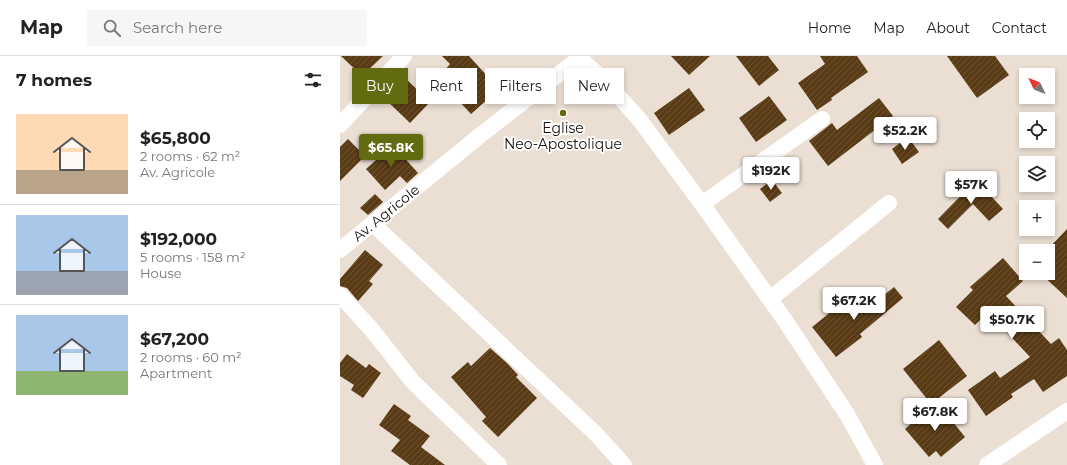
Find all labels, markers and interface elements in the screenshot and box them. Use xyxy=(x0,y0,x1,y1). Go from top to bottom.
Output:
search box xyxy=(87,10,367,46)
text: Map xyxy=(20,16,63,39)
icon: search xyxy=(101,17,123,39)
text: Search here xyxy=(133,18,222,37)
text: Home xyxy=(808,19,851,37)
text: Map xyxy=(873,19,904,37)
text: About xyxy=(926,19,970,37)
text: Contact xyxy=(992,19,1047,37)
chip: Buy xyxy=(352,68,408,104)
chip: Rent xyxy=(416,68,477,104)
chip: Filters xyxy=(485,68,556,104)
chip: New xyxy=(564,68,624,104)
north arrow xyxy=(1019,68,1055,104)
map controls xyxy=(1019,68,1055,280)
icon: filters xyxy=(302,69,324,91)
text: 7 homes xyxy=(16,70,92,90)
marker: Eglise Neo-Apostolique xyxy=(558,108,568,118)
button: locate xyxy=(1019,112,1055,148)
pin: $52.2K xyxy=(872,117,938,151)
place label: Eglise Neo-Apostolique xyxy=(504,119,622,153)
text: $52.2K xyxy=(883,122,927,138)
text: $65,800 xyxy=(140,128,211,148)
icon: home xyxy=(48,130,96,178)
pin: $65.8K xyxy=(358,134,424,168)
text: $65.8K xyxy=(368,139,414,155)
text: 2 rooms · 62 m² xyxy=(140,148,240,164)
button: layers xyxy=(1019,156,1055,192)
pin: $192K xyxy=(743,157,799,191)
text: $192K xyxy=(752,162,790,178)
text: Av. Agricole xyxy=(140,164,215,180)
pin: $57K xyxy=(947,171,995,205)
text: $57K xyxy=(954,176,988,192)
street label: Av. Agricole xyxy=(349,181,423,245)
button: + xyxy=(1019,200,1055,236)
text: $192,000 xyxy=(140,229,217,249)
icon: home xyxy=(48,231,96,279)
button: − xyxy=(1019,244,1055,280)
text: 5 rooms · 158 m² xyxy=(140,249,245,265)
text: House xyxy=(140,265,182,281)
pin: $67.2K xyxy=(821,287,887,321)
text: $67.2K xyxy=(832,292,876,308)
pin: $50.7K xyxy=(979,306,1045,340)
text: $50.7K xyxy=(989,311,1035,327)
text: $67,200 xyxy=(140,329,209,349)
icon: home xyxy=(48,331,96,379)
text: 2 rooms · 60 m² xyxy=(140,349,242,365)
text: Apartment xyxy=(140,365,212,381)
pin: $67.8K xyxy=(902,398,968,432)
text: $67.8K xyxy=(912,403,958,419)

